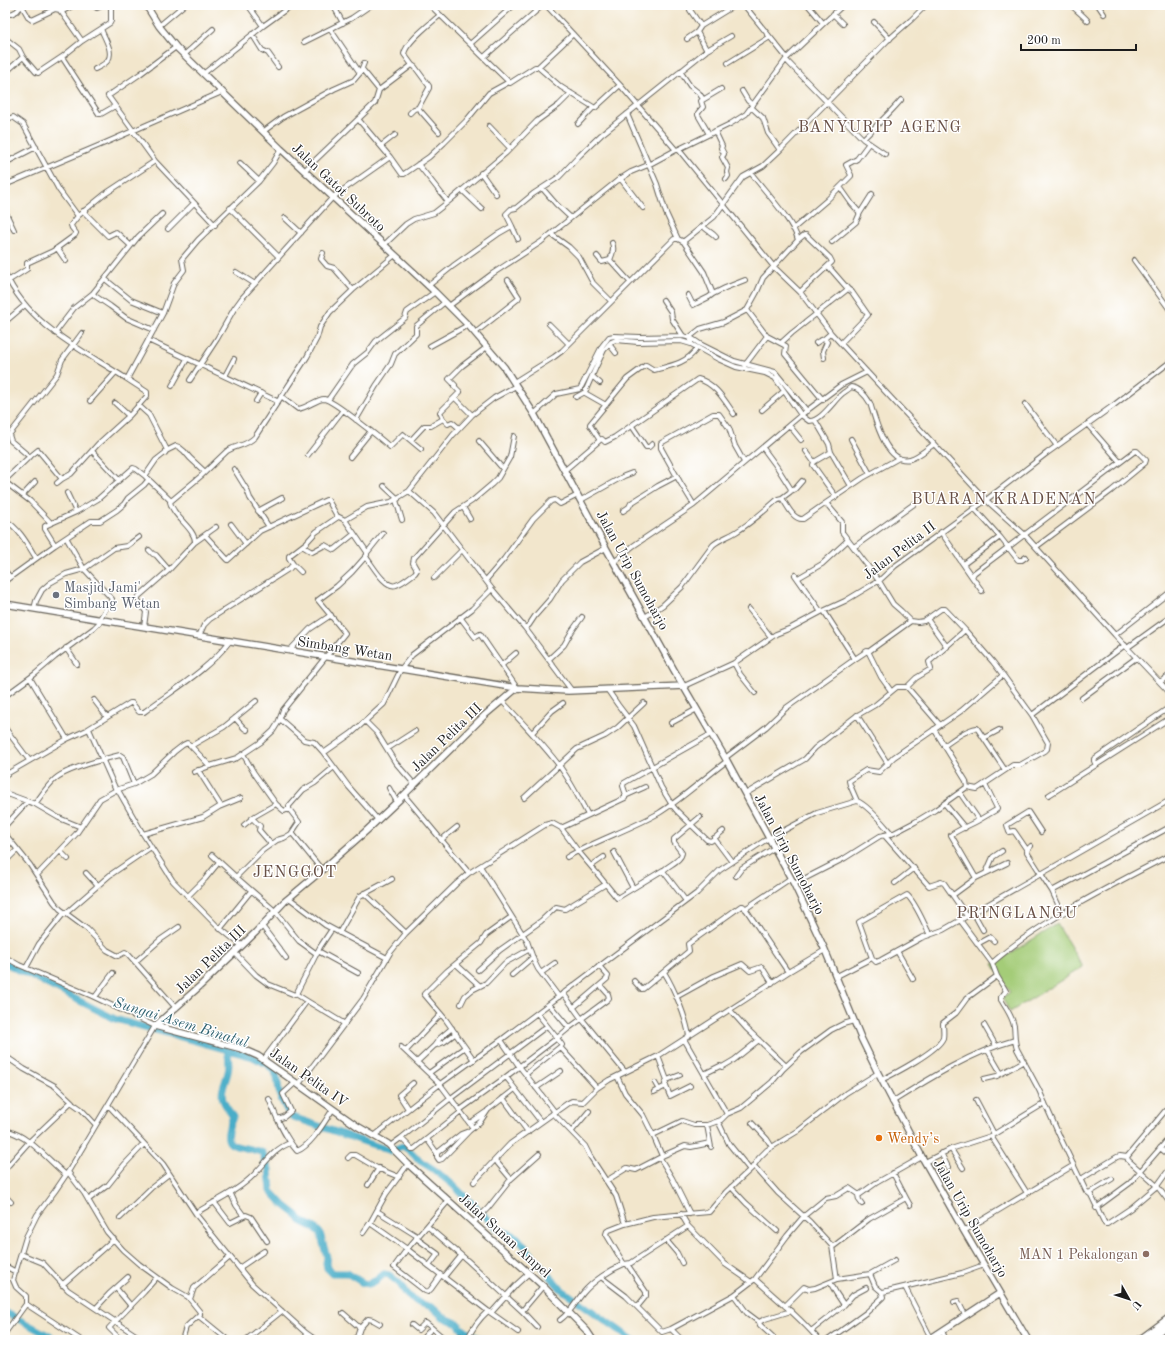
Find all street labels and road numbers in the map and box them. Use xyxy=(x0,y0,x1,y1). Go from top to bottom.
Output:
street label: Jalan Gatot Subroto xyxy=(289,141,388,235)
street label: Jalan Urip Sumoharjo xyxy=(593,508,671,633)
street label: Jalan Pelita II xyxy=(861,519,938,582)
street label: Simbang Wetan xyxy=(296,635,394,663)
street label: Jalan Pelita III xyxy=(409,701,485,775)
street label: Jalan Urip Sumoharjo xyxy=(751,792,827,917)
street label: Jalan Pelita III xyxy=(173,923,249,997)
street label: Jalan Pelita IV xyxy=(267,1046,350,1110)
street label: Jalan Urip Sumoharjo xyxy=(931,1157,1010,1280)
street label: Jalan Sunan Ampel xyxy=(456,1191,553,1281)

